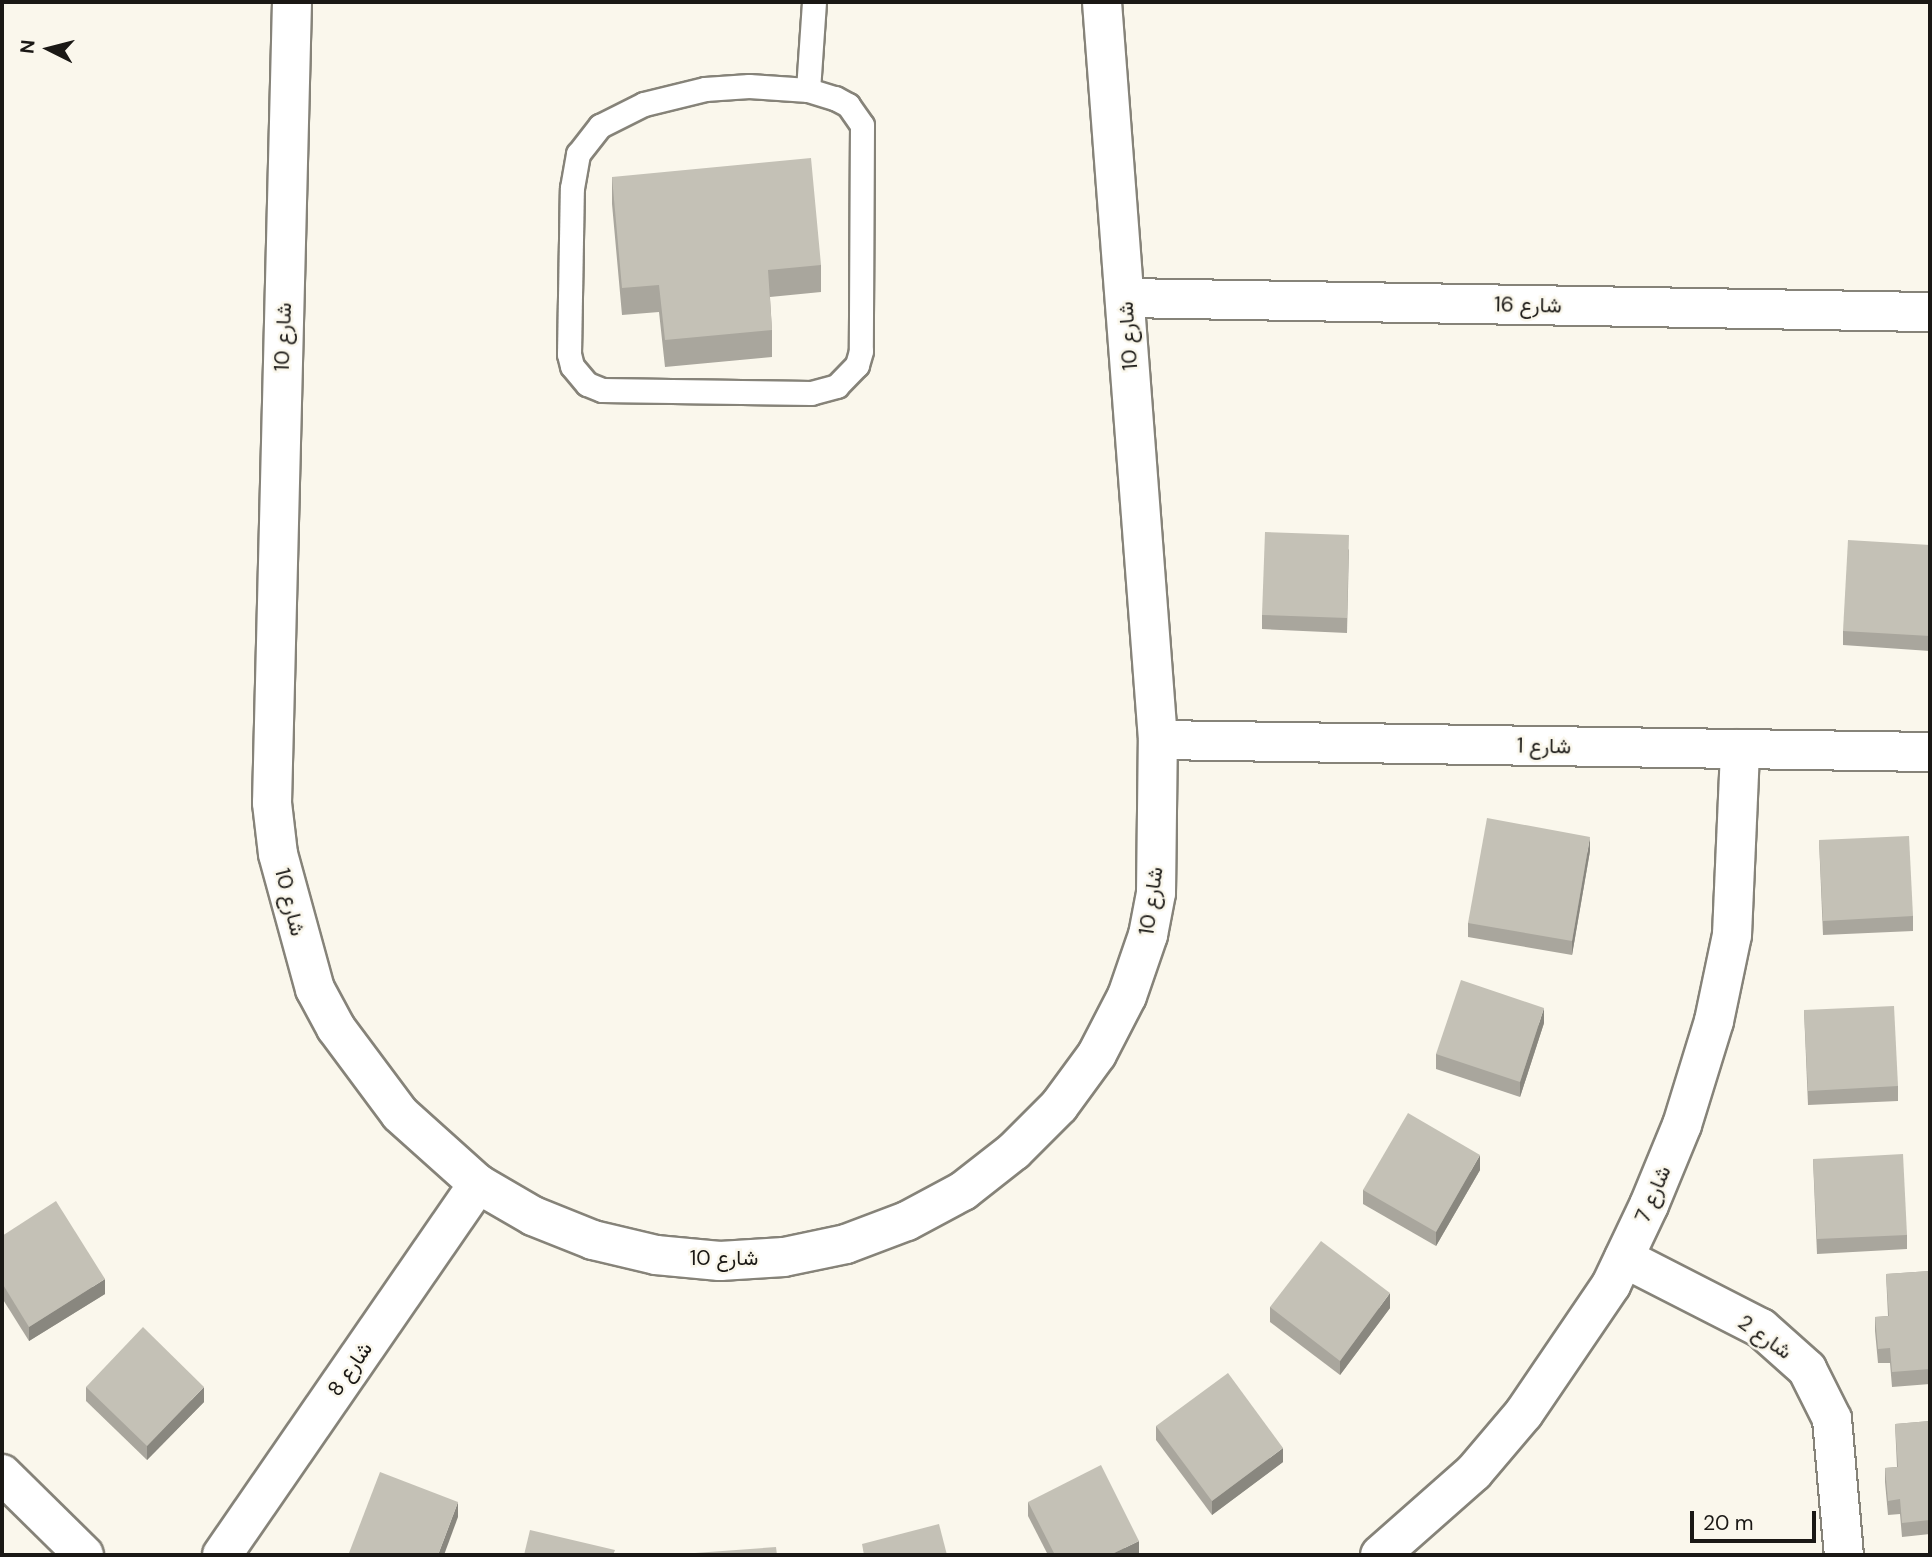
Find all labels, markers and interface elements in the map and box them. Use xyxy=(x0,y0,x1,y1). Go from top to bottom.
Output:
north arrow xyxy=(14,14,84,84)
text: N xyxy=(14,39,41,55)
street label: شارع 16 xyxy=(1494,292,1562,318)
street label: شارع 10 xyxy=(1113,301,1143,371)
street label: شارع 10 xyxy=(269,302,297,372)
street label: شارع 1 xyxy=(1517,733,1571,759)
street label: شارع 10 xyxy=(1134,865,1168,937)
street label: شارع 10 xyxy=(269,866,311,938)
street label: شارع 7 xyxy=(1630,1162,1676,1226)
street label: شارع 10 xyxy=(690,1245,758,1271)
street label: شارع 2 xyxy=(1733,1309,1797,1365)
street label: شارع 8 xyxy=(322,1337,378,1401)
scale bar xyxy=(1694,1498,1820,1542)
text: 20 m xyxy=(1703,1509,1754,1537)

